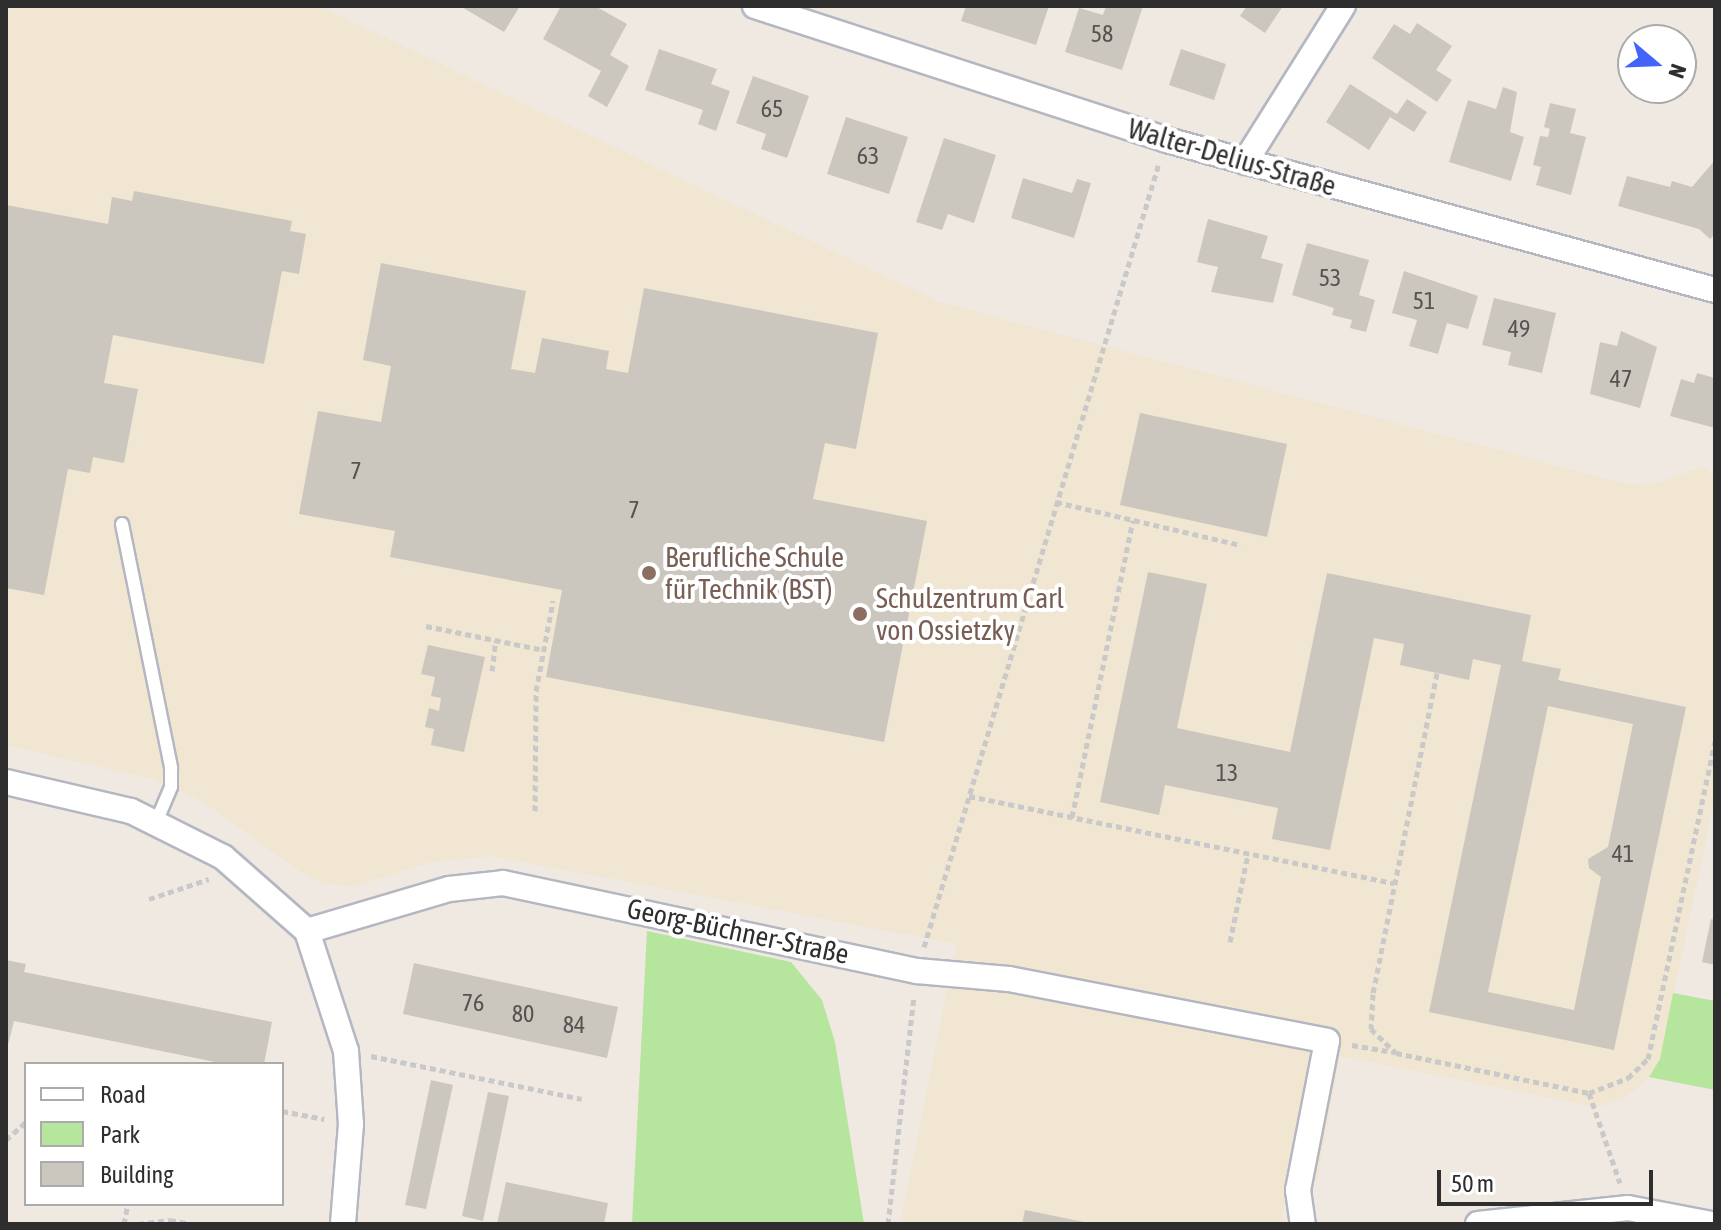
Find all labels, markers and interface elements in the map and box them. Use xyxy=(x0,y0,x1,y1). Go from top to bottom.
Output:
house number: 58 xyxy=(1091,20,1113,48)
north arrow xyxy=(1617,24,1697,104)
text: N xyxy=(1663,61,1692,82)
house number: 65 xyxy=(761,95,783,123)
street label: Walter-Delius-Straße xyxy=(1124,111,1340,203)
house number: 63 xyxy=(857,142,879,170)
house number: 53 xyxy=(1319,264,1341,292)
house number: 51 xyxy=(1413,287,1435,315)
house number: 49 xyxy=(1508,315,1530,343)
house number: 47 xyxy=(1610,365,1632,393)
house number: 7 xyxy=(350,457,362,485)
house number: 7 xyxy=(628,496,640,524)
place label: Berufliche Schule für Technik (BST) xyxy=(665,540,844,606)
marker: Berufliche Schule für Technik (BST) xyxy=(640,564,658,582)
place label: Schulzentrum Carl von Ossietzky xyxy=(876,581,1064,647)
marker: Schulzentrum Carl von Ossietzky xyxy=(851,605,869,623)
house number: 13 xyxy=(1216,759,1238,787)
house number: 41 xyxy=(1612,840,1634,868)
street label: Georg-Büchner-Straße xyxy=(624,891,852,971)
house number: 76 xyxy=(462,989,484,1017)
house number: 80 xyxy=(512,1000,534,1028)
house number: 84 xyxy=(563,1011,585,1039)
legend xyxy=(24,1062,284,1206)
text: Road xyxy=(100,1081,146,1108)
text: Park xyxy=(100,1121,140,1148)
scale bar xyxy=(1441,1154,1657,1204)
text: Building xyxy=(100,1161,173,1188)
text: 50 m xyxy=(1451,1170,1494,1197)

